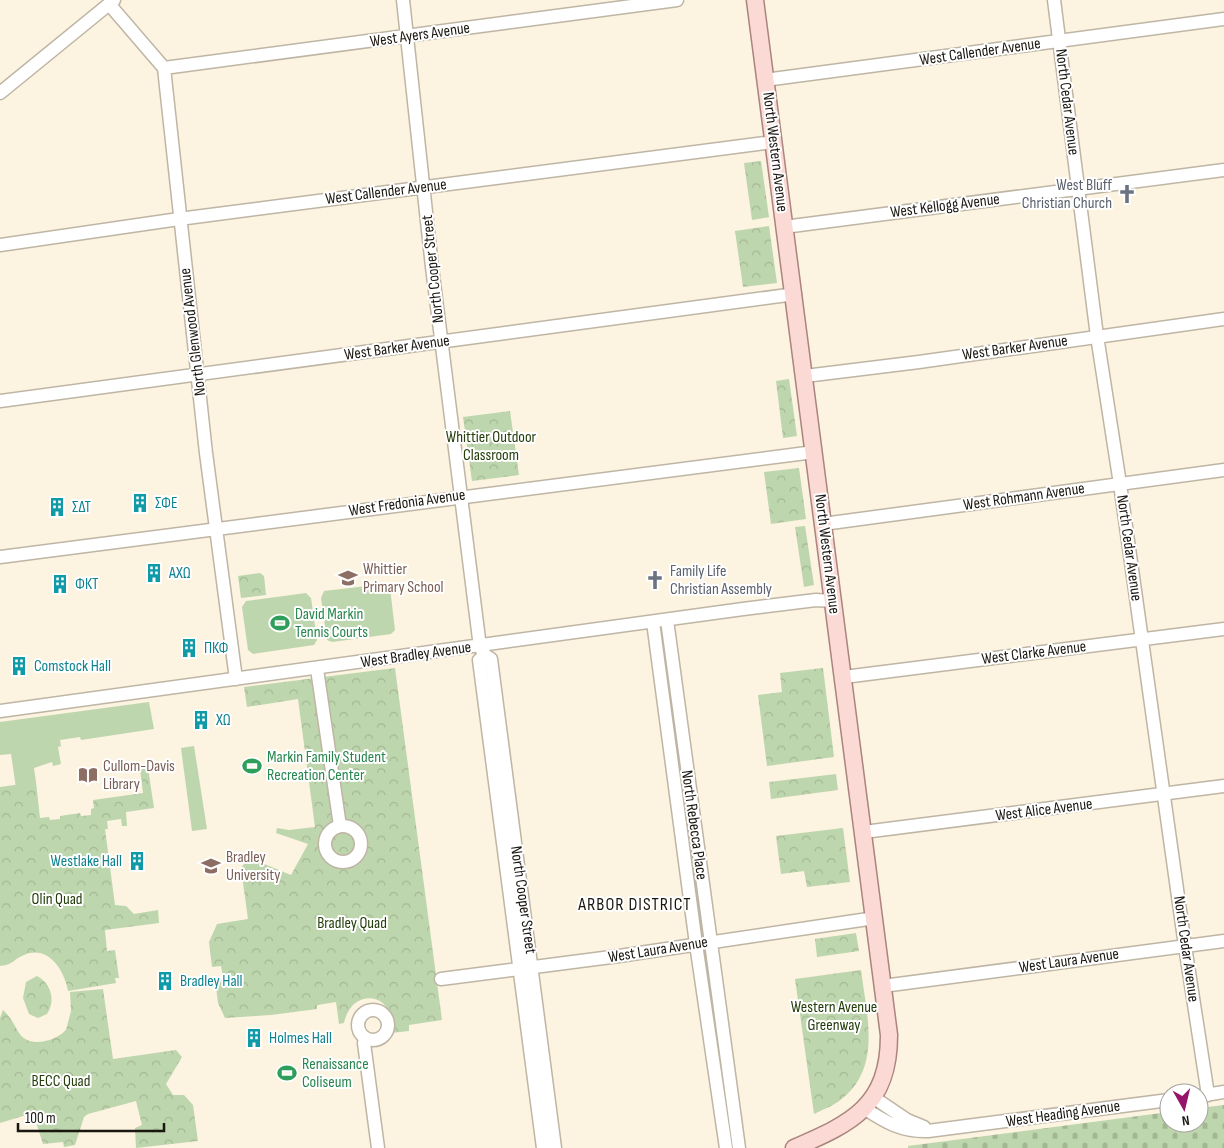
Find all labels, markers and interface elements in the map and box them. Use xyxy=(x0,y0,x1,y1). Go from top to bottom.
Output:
street label: West Ayers Avenue xyxy=(369,19,471,51)
street label: West Callender Avenue xyxy=(918,34,1042,70)
street label: North Cedar Avenue xyxy=(1051,48,1083,156)
street label: North Western Avenue xyxy=(758,91,792,213)
street label: West Callender Avenue xyxy=(324,175,448,209)
place label: West Bluff Christian Church xyxy=(1022,176,1113,213)
church icon: West Bluff Christian Church xyxy=(1116,183,1138,205)
street label: West Kellogg Avenue xyxy=(889,190,1001,222)
street label: North Cooper Street xyxy=(418,214,448,324)
street label: North Glenwood Avenue xyxy=(176,267,210,397)
street label: West Barker Avenue xyxy=(343,331,451,365)
street label: West Barker Avenue xyxy=(961,331,1069,365)
park label: Whittier Outdoor Classroom xyxy=(446,428,537,465)
street label: West Rohmann Avenue xyxy=(962,479,1086,515)
street label: West Fredonia Avenue xyxy=(347,485,467,521)
building icon: ΣΦΕ xyxy=(129,492,151,514)
street label: North Western Avenue xyxy=(810,493,844,615)
place label: ΣΦΕ xyxy=(155,494,178,513)
street label: North Cedar Avenue xyxy=(1112,494,1146,602)
building icon: ΣΔΤ xyxy=(46,496,68,518)
place label: ΣΔΤ xyxy=(72,498,92,517)
place label: Whittier Primary School xyxy=(363,560,444,597)
building icon: ΑΧΩ xyxy=(143,562,165,584)
place label: Family Life Christian Assembly xyxy=(670,562,772,599)
place label: ΑΧΩ xyxy=(168,564,191,583)
school or university icon: Whittier Primary School xyxy=(337,567,359,589)
church icon: Family Life Christian Assembly xyxy=(644,569,666,591)
building icon: ΦΚΤ xyxy=(49,573,71,595)
place label: ΦΚΤ xyxy=(75,575,99,594)
place label: David Markin Tennis Courts xyxy=(295,605,368,642)
sports icon: David Markin Tennis Courts xyxy=(269,612,291,634)
building icon: ΠΚΦ xyxy=(178,637,200,659)
street label: West Clarke Avenue xyxy=(981,637,1087,669)
street label: West Bradley Avenue xyxy=(360,638,472,672)
place label: ΠΚΦ xyxy=(204,639,229,658)
building icon: Comstock Hall xyxy=(8,655,30,677)
place label: Comstock Hall xyxy=(34,657,111,676)
building icon: ΧΩ xyxy=(190,709,212,731)
place label: ΧΩ xyxy=(215,711,231,730)
place label: Markin Family Student Recreation Center xyxy=(267,748,386,785)
sports icon: Markin Family Student Recreation Center xyxy=(241,755,263,777)
place label: Cullom-Davis Library xyxy=(103,757,175,794)
library icon: Cullom-Davis Library xyxy=(77,764,99,786)
street label: North Rebecca Place xyxy=(677,769,711,881)
street label: West Alice Avenue xyxy=(994,795,1094,825)
street label: North Cooper Street xyxy=(506,845,540,955)
place label: Bradley University xyxy=(226,848,280,885)
building icon: Westlake Hall xyxy=(126,850,148,872)
place label: Westlake Hall xyxy=(51,852,122,871)
school or university icon: Bradley University xyxy=(200,855,222,877)
park label: Olin Quad xyxy=(32,890,82,909)
district label: ARBOR DISTRICT xyxy=(577,894,692,915)
street label: North Cedar Avenue xyxy=(1169,895,1203,1003)
park label: Bradley Quad xyxy=(317,914,387,933)
street label: West Laura Avenue xyxy=(607,933,709,967)
street label: West Laura Avenue xyxy=(1018,945,1120,977)
building icon: Bradley Hall xyxy=(154,970,176,992)
place label: Bradley Hall xyxy=(180,972,243,991)
park label: Western Avenue Greenway xyxy=(791,998,877,1035)
building icon: Holmes Hall xyxy=(243,1027,265,1049)
place label: Holmes Hall xyxy=(269,1029,332,1048)
place label: Renaissance Coliseum xyxy=(302,1055,369,1092)
sports icon: Renaissance Coliseum xyxy=(276,1062,298,1084)
park label: BECC Quad xyxy=(32,1072,90,1091)
north arrow xyxy=(1159,1083,1209,1133)
street label: West Heading Avenue xyxy=(1005,1097,1121,1131)
scale bar xyxy=(18,1100,164,1132)
text: 100 m xyxy=(25,1109,56,1128)
text: N xyxy=(1181,1111,1191,1129)

